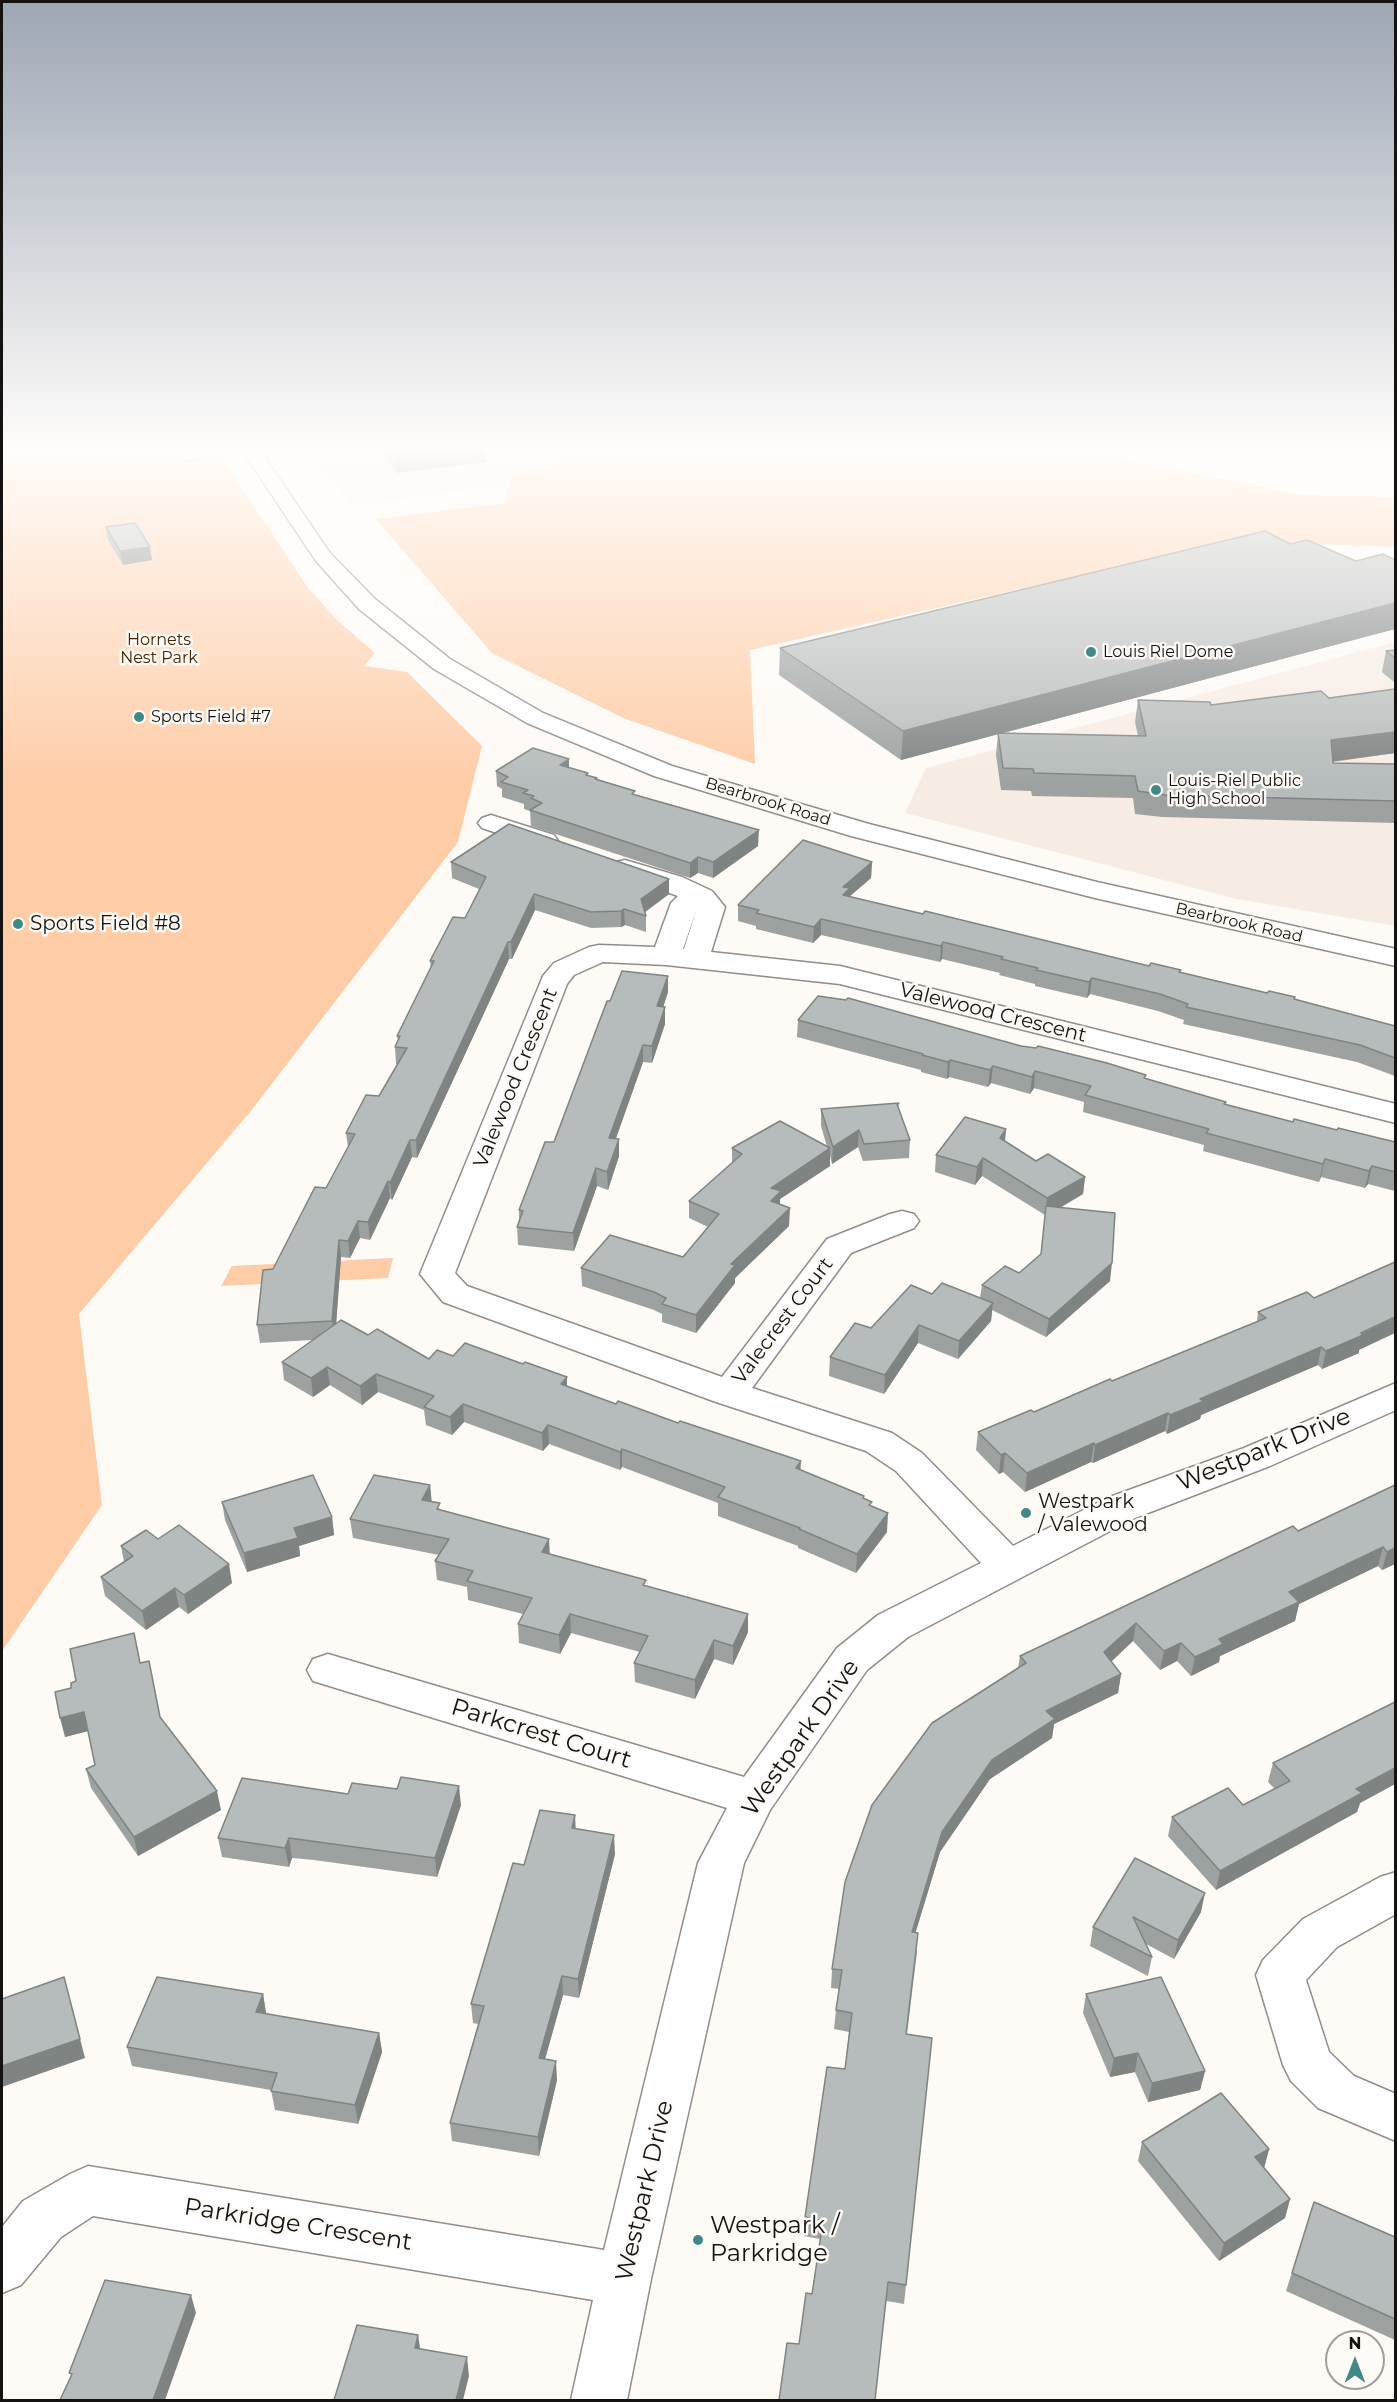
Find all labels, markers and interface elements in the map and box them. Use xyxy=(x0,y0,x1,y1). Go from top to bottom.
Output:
park label: Hornets Nest Park xyxy=(120,630,198,668)
place label: Louis Riel Dome xyxy=(1103,642,1233,662)
marker: Louis Riel Dome xyxy=(1084,645,1098,659)
place label: Sports Field #7 xyxy=(151,707,271,727)
marker: Sports Field #7 xyxy=(132,710,146,724)
place label: Louis-Riel Public High School xyxy=(1168,771,1301,809)
street label: Bearbrook Road xyxy=(703,774,833,830)
marker: Louis-Riel Public High School xyxy=(1149,783,1163,797)
street label: Bearbrook Road xyxy=(1174,899,1304,947)
place label: Sports Field #8 xyxy=(30,912,181,936)
marker: Sports Field #8 xyxy=(11,917,25,931)
street label: Valewood Crescent xyxy=(897,978,1089,1048)
street label: Valewood Crescent xyxy=(469,985,563,1171)
street label: Valecrest Court xyxy=(728,1253,838,1389)
street label: Westpark Drive xyxy=(1173,1402,1355,1498)
place label: Westpark / Valewood xyxy=(1038,1490,1148,1537)
marker: Westpark / Valewood xyxy=(1019,1506,1033,1520)
street label: Westpark Drive xyxy=(736,1654,866,1822)
street label: Parkcrest Court xyxy=(447,1693,635,1775)
street label: Westpark Drive xyxy=(610,2098,680,2284)
street label: Parkridge Crescent xyxy=(182,2193,414,2257)
place label: Westpark / Parkridge xyxy=(710,2212,840,2268)
marker: Westpark / Parkridge xyxy=(691,2233,705,2247)
north arrow xyxy=(1325,2330,1385,2390)
text: N xyxy=(1349,2334,1361,2353)

